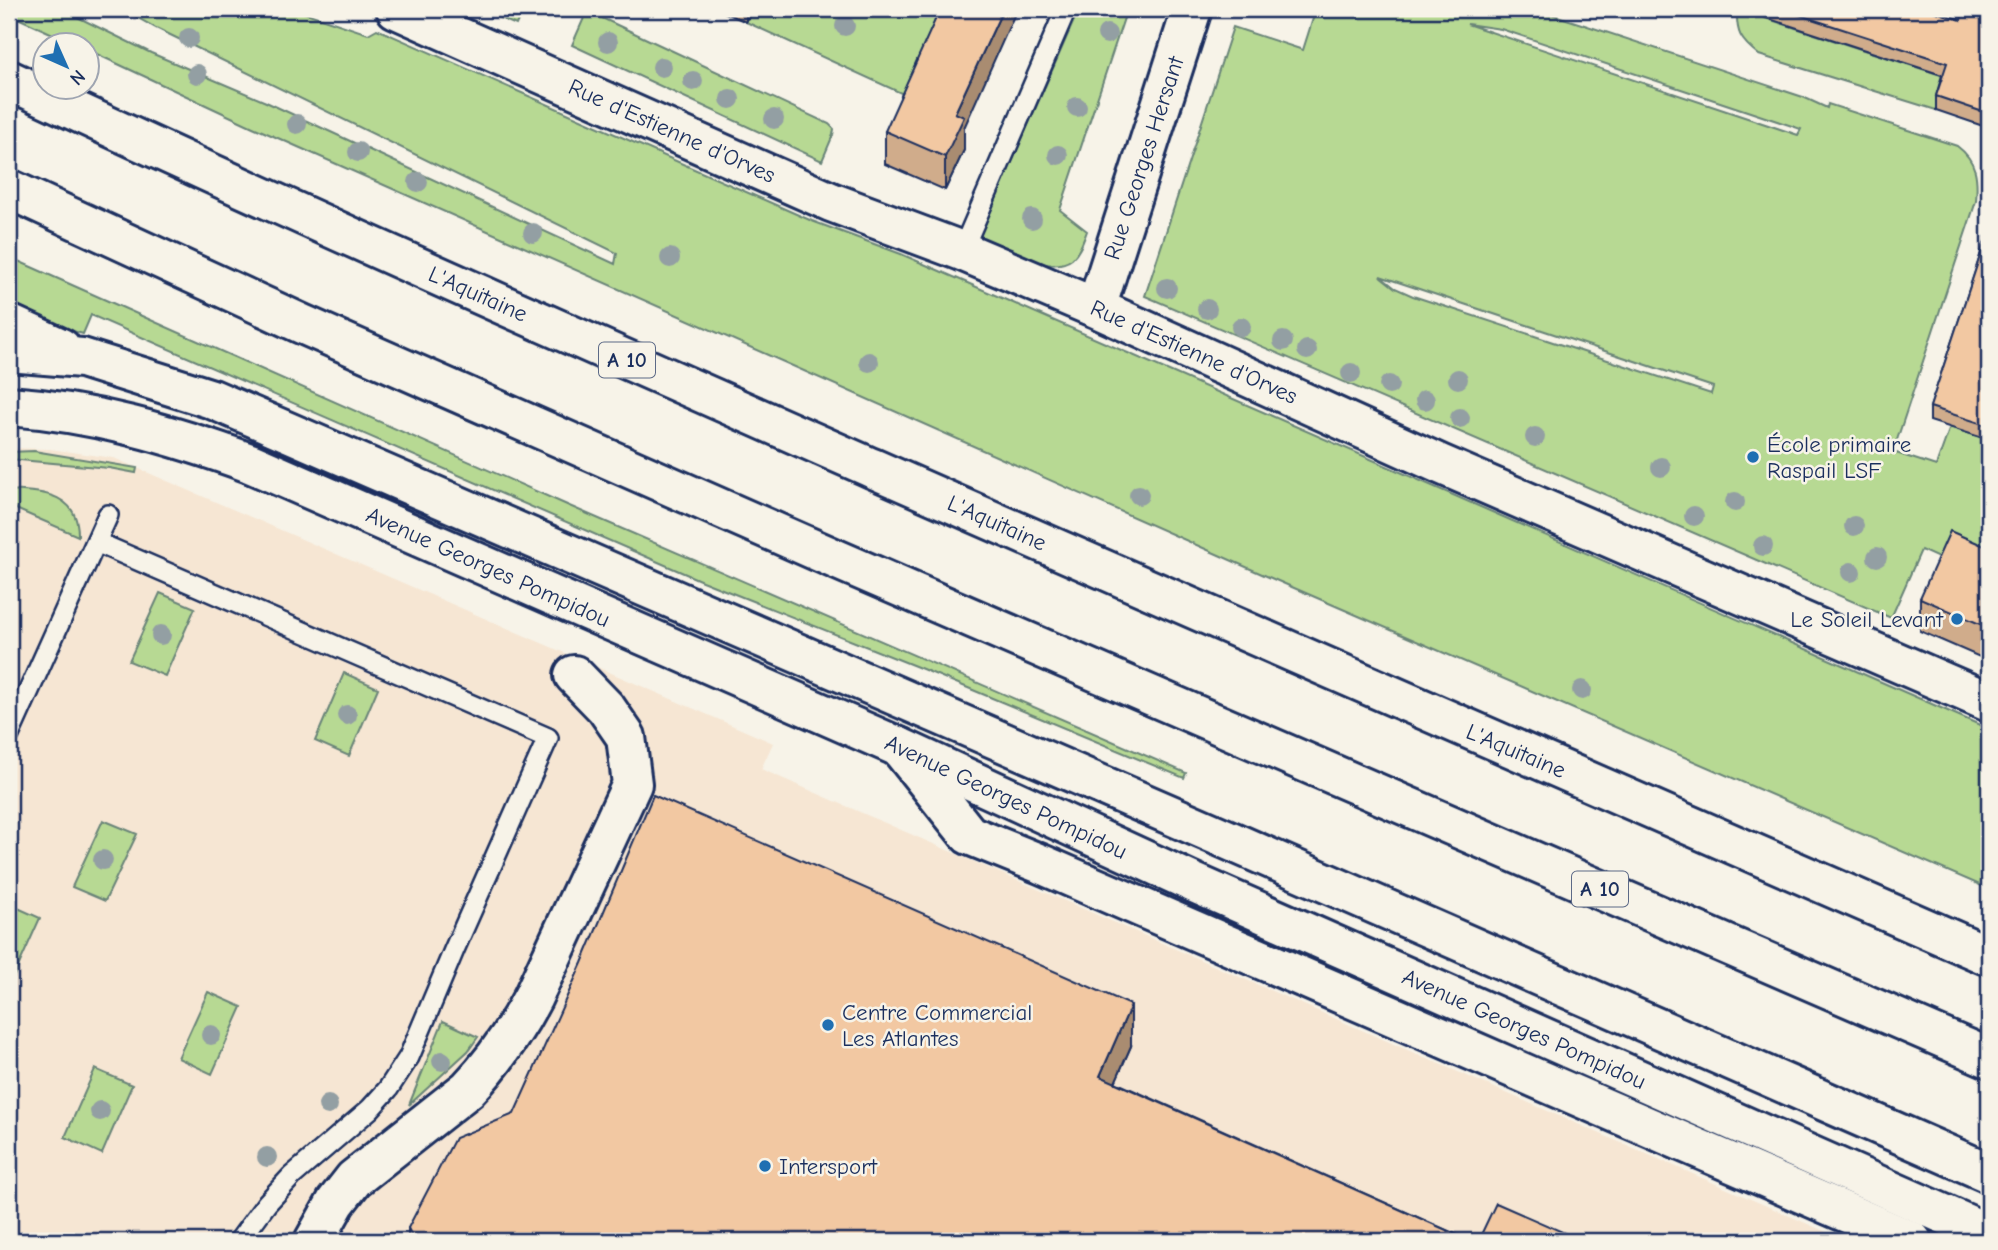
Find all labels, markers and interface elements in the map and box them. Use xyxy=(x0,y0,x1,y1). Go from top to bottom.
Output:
north arrow xyxy=(32,32,102,102)
street label: Rue Georges Hersant xyxy=(1098,52,1190,263)
text: N xyxy=(65,65,89,89)
street label: Rue d'Estienne d'Orves xyxy=(564,73,780,189)
street label: L'Aquitaine xyxy=(424,260,532,328)
street label: Rue d'Estienne d'Orves xyxy=(1086,294,1302,410)
road number: A 10 xyxy=(599,342,655,378)
place label: École primaire Raspail LSF xyxy=(1767,431,1911,484)
marker: École primaire Raspail LSF xyxy=(1745,449,1761,465)
street label: L'Aquitaine xyxy=(943,489,1051,557)
street label: Avenue Georges Pompidou xyxy=(362,501,614,633)
place label: Le Soleil Levant xyxy=(1790,606,1944,633)
marker: Le Soleil Levant xyxy=(1949,611,1965,627)
street label: L'Aquitaine xyxy=(1462,718,1570,784)
street label: Avenue Georges Pompidou xyxy=(881,729,1131,865)
road number: A 10 xyxy=(1572,872,1628,906)
street label: Avenue Georges Pompidou xyxy=(1398,963,1650,1095)
place label: Centre Commercial Les Atlantes xyxy=(842,999,1032,1052)
marker: Centre Commercial Les Atlantes xyxy=(820,1017,836,1033)
place label: Intersport xyxy=(779,1153,878,1180)
marker: Intersport xyxy=(757,1158,773,1174)

